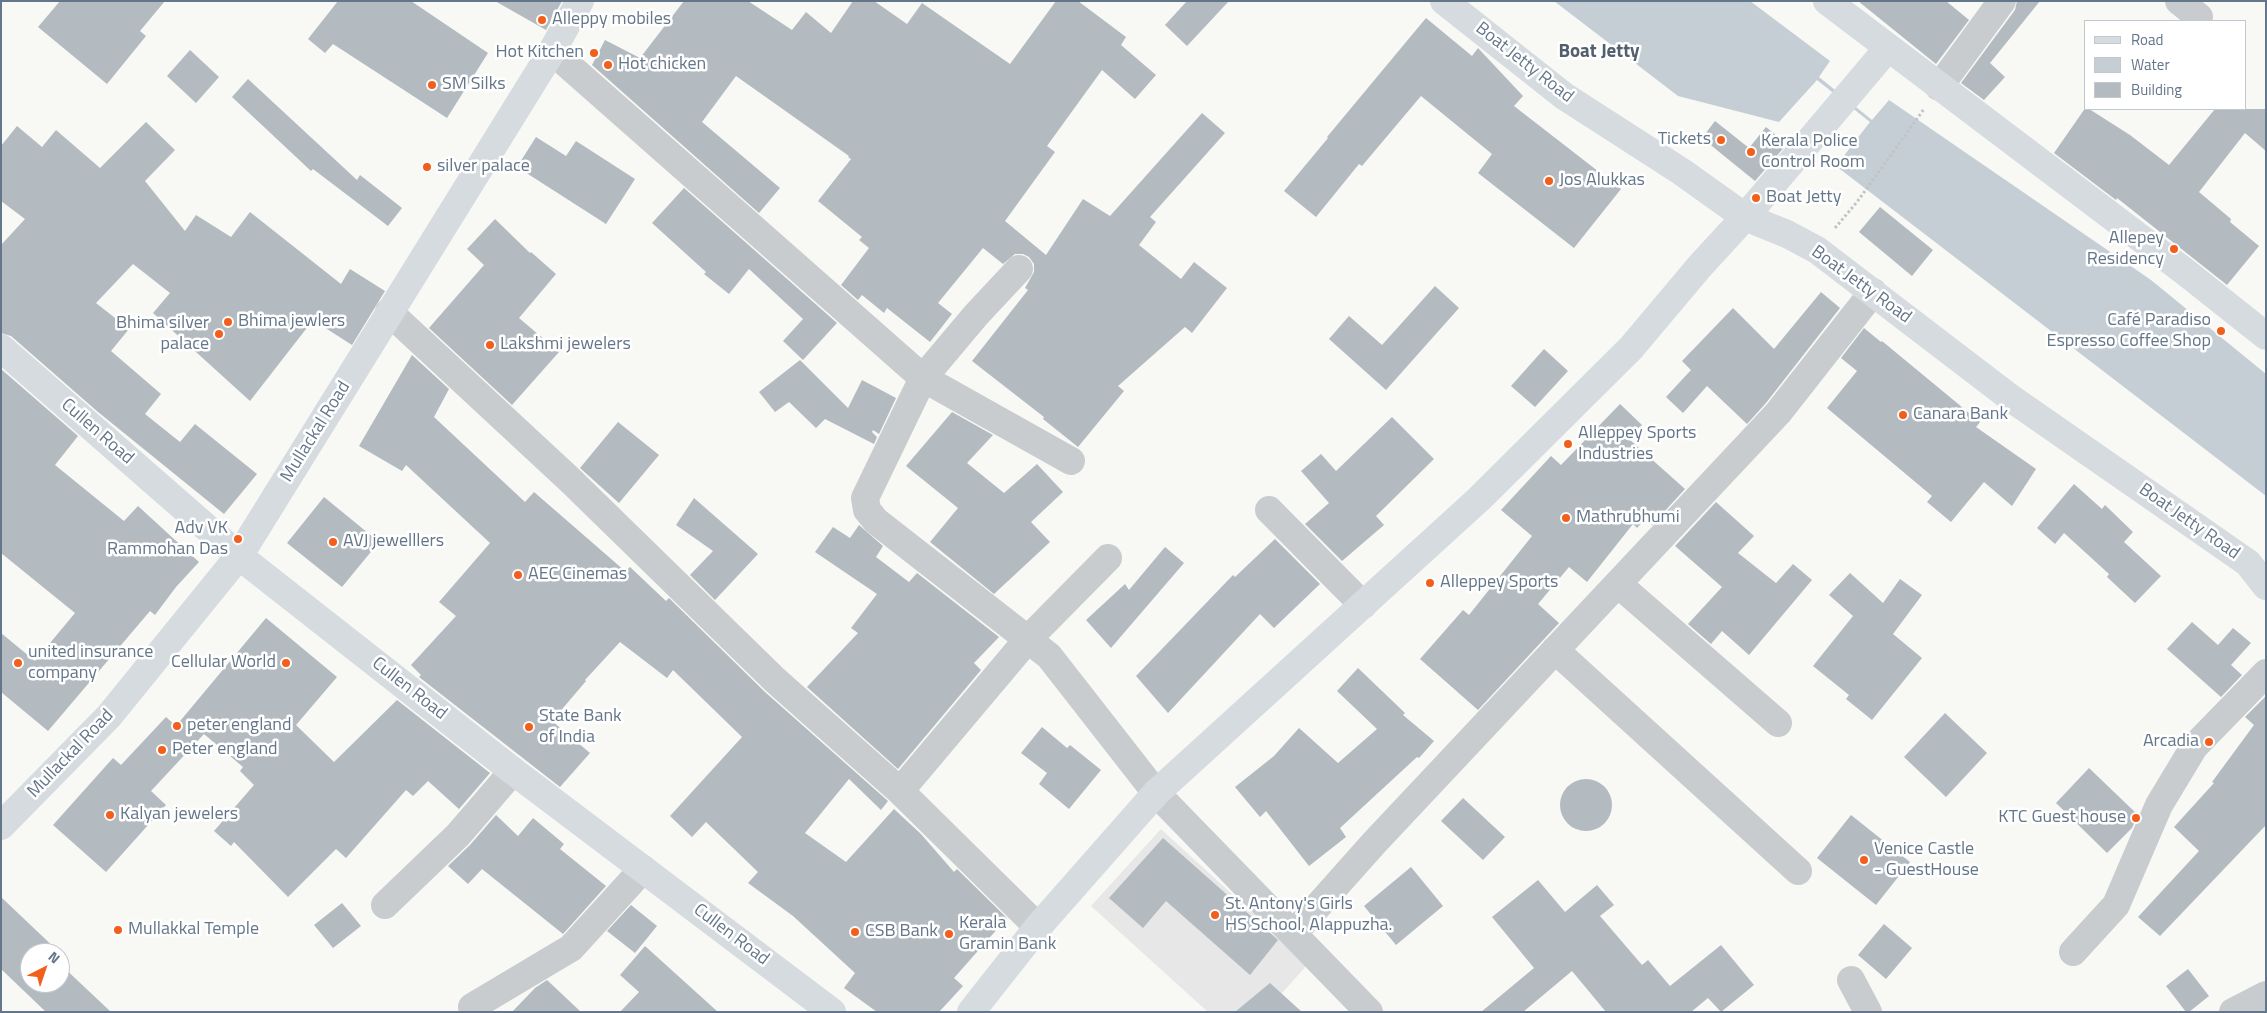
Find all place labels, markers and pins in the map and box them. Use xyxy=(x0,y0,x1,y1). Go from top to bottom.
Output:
place label: Alleppy mobiles xyxy=(552,9,671,31)
marker: Alleppy mobiles xyxy=(536,14,548,26)
place label: Hot Kitchen xyxy=(495,42,584,64)
marker: Hot Kitchen xyxy=(588,47,600,59)
place label: Hot chicken xyxy=(618,54,706,76)
marker: Hot chicken xyxy=(602,59,614,71)
place label: SM Silks xyxy=(442,74,506,96)
marker: SM Silks xyxy=(426,79,438,91)
place label: Tickets xyxy=(1658,129,1711,151)
place label: Kerala Police Control Room xyxy=(1761,131,1865,173)
marker: Tickets xyxy=(1715,134,1727,146)
marker: Kerala Police Control Room xyxy=(1745,146,1757,158)
place label: silver palace xyxy=(437,156,530,178)
marker: silver palace xyxy=(421,161,433,173)
place label: Jos Alukkas xyxy=(1559,170,1645,192)
marker: Jos Alukkas xyxy=(1543,175,1555,187)
place label: Boat Jetty xyxy=(1766,187,1841,209)
marker: Boat Jetty xyxy=(1750,192,1762,204)
place label: Allepey Residency xyxy=(2087,228,2164,270)
marker: Allepey Residency xyxy=(2168,243,2180,255)
place label: Café Paradiso Espresso Coffee Shop xyxy=(2046,310,2211,352)
place label: Bhima jewlers xyxy=(238,311,345,333)
place label: Bhima silver palace xyxy=(116,313,209,356)
marker: Bhima jewlers xyxy=(222,316,234,328)
marker: Café Paradiso Espresso Coffee Shop xyxy=(2215,325,2227,337)
marker: Bhima silver palace xyxy=(213,328,225,340)
place label: Lakshmi jewelers xyxy=(500,334,631,356)
marker: Lakshmi jewelers xyxy=(484,339,496,351)
place label: Canara Bank xyxy=(1913,404,2008,426)
marker: Canara Bank xyxy=(1897,409,1909,421)
place label: Alleppey Sports Industries xyxy=(1578,423,1696,466)
marker: Alleppey Sports Industries xyxy=(1562,438,1574,450)
place label: Mathrubhumi xyxy=(1576,507,1680,529)
marker: Mathrubhumi xyxy=(1560,512,1572,524)
place label: Adv VK Rammohan Das xyxy=(107,518,228,560)
place label: AVJ jewelllers xyxy=(343,531,444,553)
marker: Adv VK Rammohan Das xyxy=(232,533,244,545)
marker: AVJ jewelllers xyxy=(327,536,339,548)
place label: AEC Cinemas xyxy=(528,564,627,586)
marker: AEC Cinemas xyxy=(512,569,524,581)
place label: Alleppey Sports xyxy=(1440,572,1558,594)
marker: Alleppey Sports xyxy=(1424,577,1436,589)
place label: united insurance company xyxy=(28,642,153,684)
place label: Cellular World xyxy=(171,652,276,674)
marker: united insurance company xyxy=(12,657,24,669)
marker: Cellular World xyxy=(280,657,292,669)
place label: State Bank of India xyxy=(539,706,622,749)
place label: peter england xyxy=(187,715,291,737)
marker: peter england xyxy=(171,720,183,732)
marker: State Bank of India xyxy=(523,721,535,733)
place label: Arcadia xyxy=(2143,731,2199,753)
marker: Arcadia xyxy=(2203,736,2215,748)
place label: Peter england xyxy=(172,739,278,761)
marker: Peter england xyxy=(156,744,168,756)
place label: Kalyan jewelers xyxy=(120,804,238,826)
place label: KTC Guest house xyxy=(1998,807,2126,829)
marker: Kalyan jewelers xyxy=(104,809,116,821)
marker: KTC Guest house xyxy=(2130,812,2142,824)
place label: Venice Castle - GuestHouse xyxy=(1874,839,1979,882)
marker: Venice Castle - GuestHouse xyxy=(1858,854,1870,866)
place label: St. Antony's Girls HS School, Alappuzha. xyxy=(1225,894,1392,936)
marker: St. Antony's Girls HS School, Alappuzha. xyxy=(1209,909,1221,921)
place label: Kerala Gramin Bank xyxy=(959,913,1056,956)
place label: Mullakkal Temple xyxy=(128,919,259,941)
place label: CSB Bank xyxy=(865,921,938,943)
marker: Mullakkal Temple xyxy=(112,924,124,936)
marker: CSB Bank xyxy=(849,926,861,938)
marker: Kerala Gramin Bank xyxy=(943,928,955,940)

